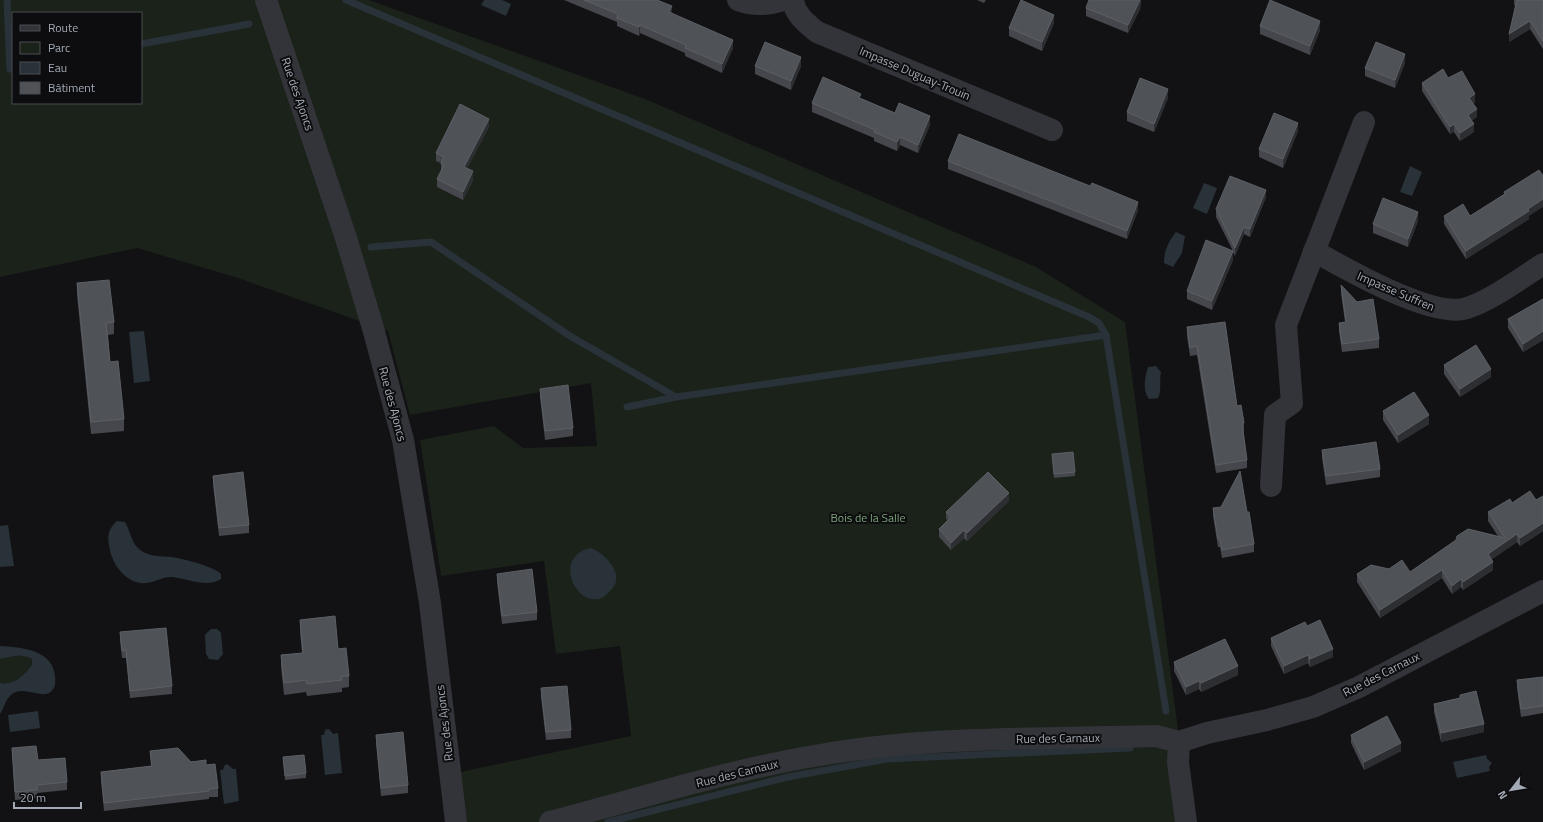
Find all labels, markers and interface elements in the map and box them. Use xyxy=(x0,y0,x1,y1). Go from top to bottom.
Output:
legend xyxy=(12,12,142,104)
text: Route xyxy=(48,18,78,37)
text: Parc xyxy=(48,38,70,57)
street label: Impasse Duguay-Trouin xyxy=(857,41,973,105)
street label: Rue des Ajoncs xyxy=(277,55,320,134)
text: Eau xyxy=(48,58,67,77)
text: Bâtiment xyxy=(48,78,96,97)
street label: Impasse Suffren xyxy=(1354,266,1438,316)
street label: Rue des Ajoncs xyxy=(374,365,412,444)
park label: Bois de la Salle xyxy=(830,508,906,527)
street label: Rue des Carnaux xyxy=(1339,646,1423,702)
street label: Rue des Ajoncs xyxy=(430,684,458,762)
street label: Rue des Carnaux xyxy=(1016,728,1101,748)
street label: Rue des Carnaux xyxy=(694,753,781,792)
north arrow xyxy=(1491,770,1531,810)
scale bar xyxy=(14,784,81,810)
text: 20 m xyxy=(20,788,46,807)
text: N xyxy=(1494,788,1511,803)

